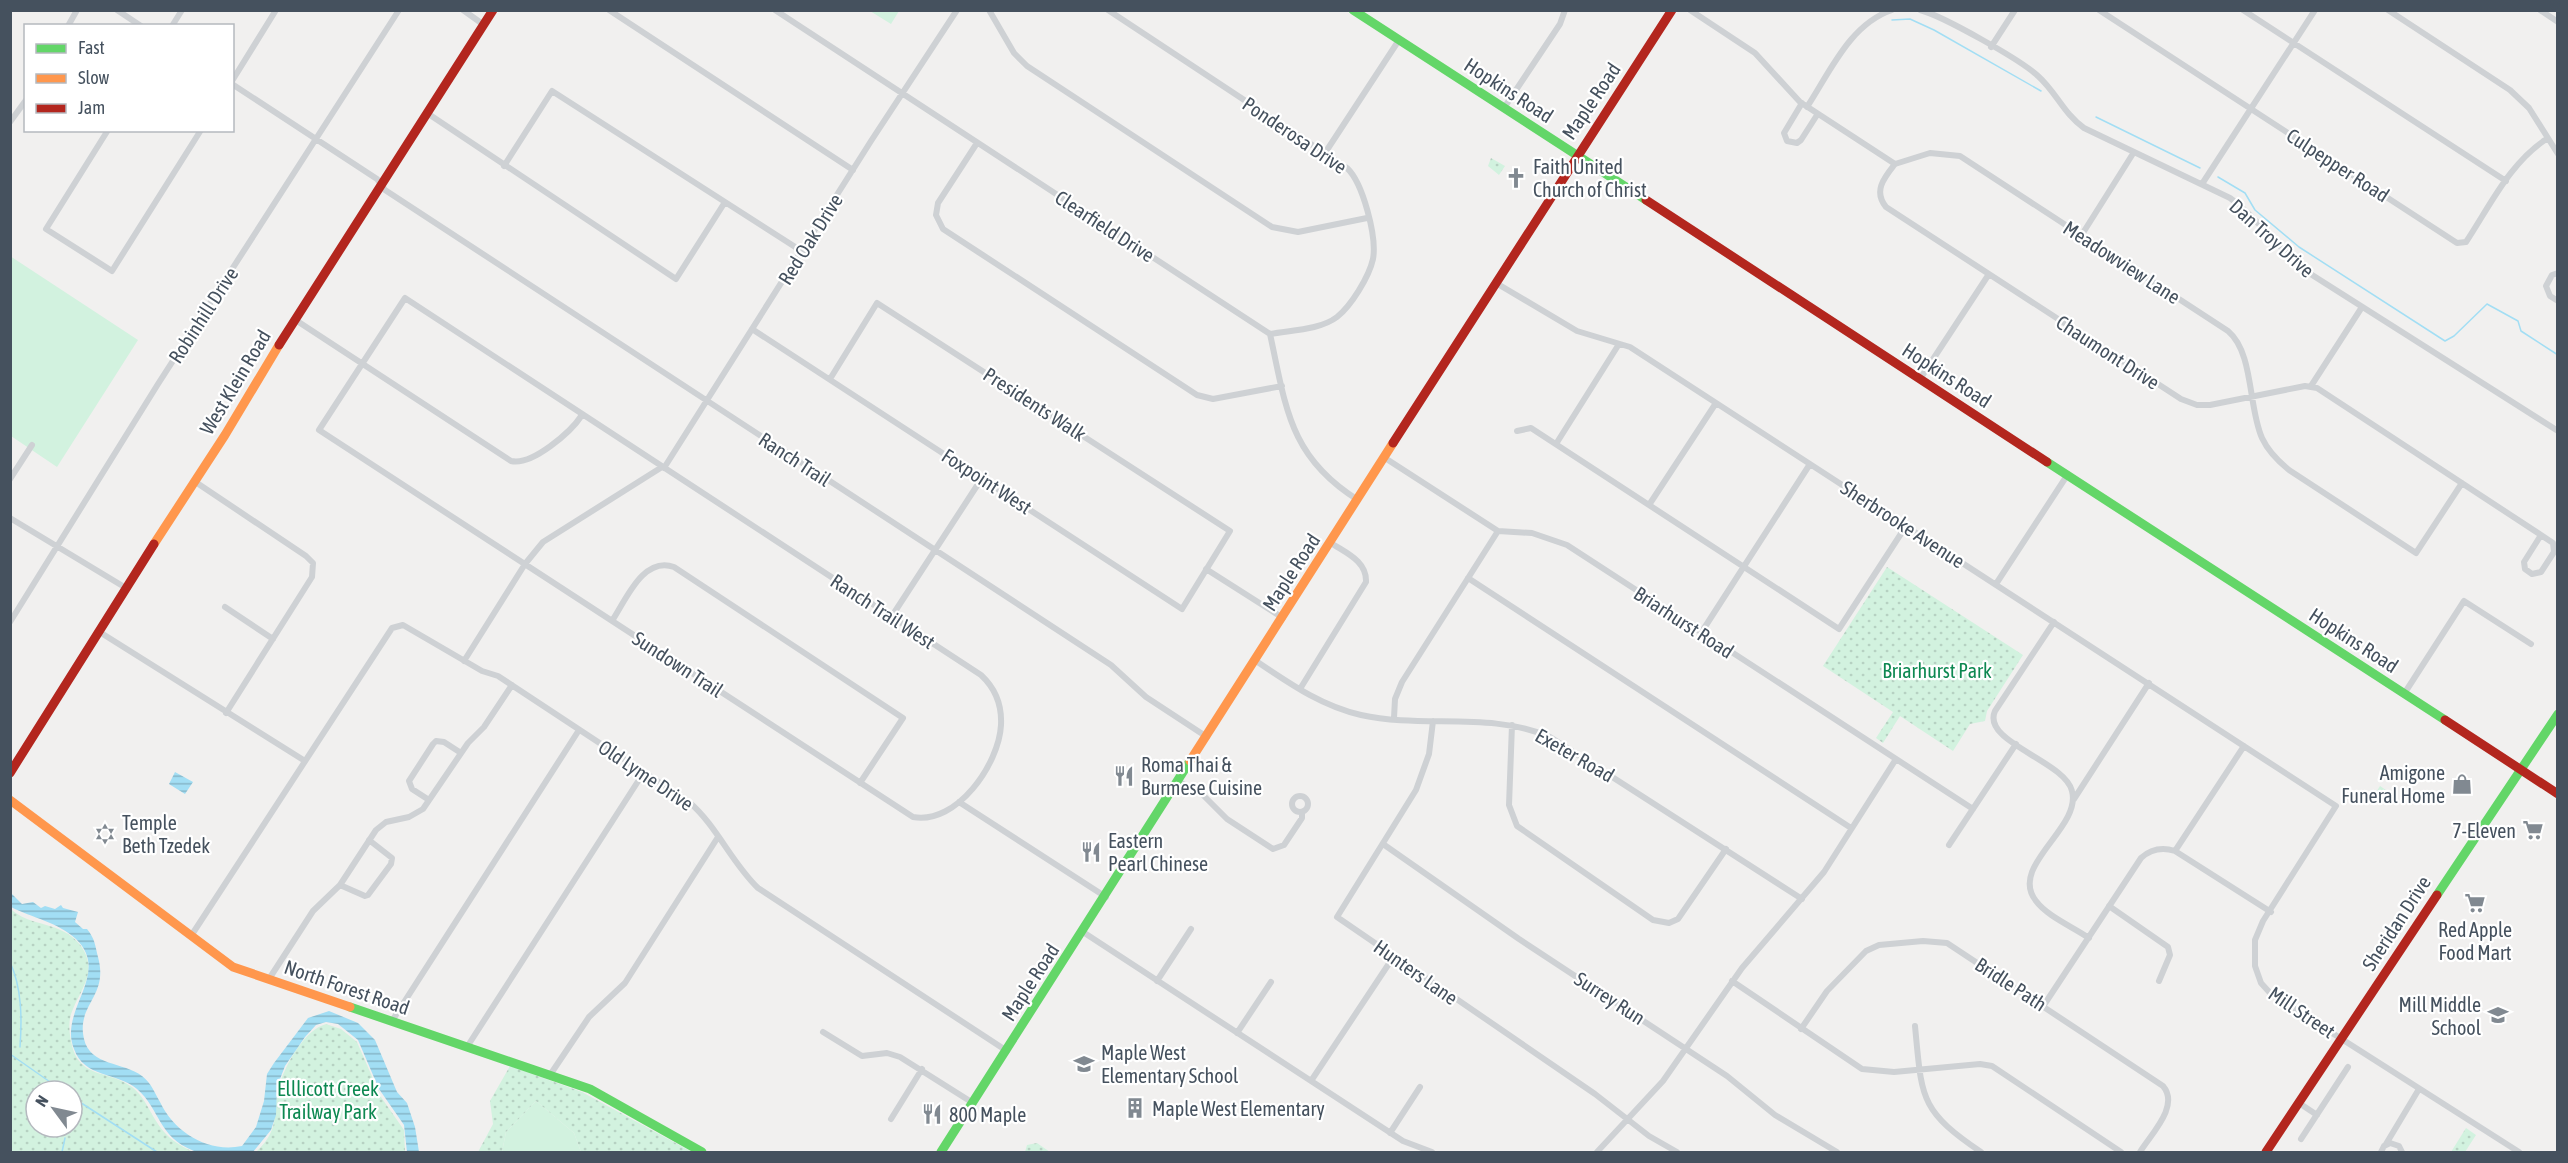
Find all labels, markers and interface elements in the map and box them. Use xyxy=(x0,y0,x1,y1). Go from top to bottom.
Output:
legend xyxy=(24,24,234,132)
text: Fast xyxy=(78,37,105,58)
street label: Hopkins Road xyxy=(1460,53,1558,127)
street label: Maple Road xyxy=(1557,58,1625,144)
text: Slow xyxy=(78,67,109,88)
street label: Ponderosa Drive xyxy=(1239,92,1351,178)
text: Jam xyxy=(78,97,105,118)
street label: Culpepper Road xyxy=(2283,123,2393,207)
place label: Faith United Church of Christ xyxy=(1533,155,1647,201)
church icon: Faith United Church of Christ xyxy=(1504,166,1528,190)
street label: Clearfield Drive xyxy=(1051,185,1159,267)
street label: Red Oak Drive xyxy=(773,189,847,289)
street label: Dan Troy Drive xyxy=(2225,194,2319,282)
street label: Meadowview Lane xyxy=(2059,216,2185,308)
street label: Robinhill Drive xyxy=(163,263,243,367)
street label: Chaumont Drive xyxy=(2052,310,2164,394)
street label: West Klein Road xyxy=(195,326,275,438)
street label: Hopkins Road xyxy=(1898,338,1996,412)
street label: Presidents Walk xyxy=(979,362,1091,446)
street label: Ranch Trail xyxy=(755,427,836,491)
street label: Foxpoint West xyxy=(938,443,1036,519)
street label: Sherbrooke Avenue xyxy=(1837,475,1969,573)
street label: Maple Road xyxy=(1258,529,1324,615)
street label: Ranch Trail West xyxy=(827,569,940,653)
street label: Briarhurst Road xyxy=(1630,581,1738,663)
street label: Hopkins Road xyxy=(2305,603,2403,677)
street label: Sundown Trail xyxy=(628,626,728,702)
park label: Briarhurst Park xyxy=(1882,659,1992,682)
street label: Exeter Road xyxy=(1532,723,1618,787)
street label: Old Lyme Drive xyxy=(594,735,698,815)
place label: Roma Thai & Burmese Cuisine xyxy=(1141,753,1262,799)
place label: Amigone Funeral Home xyxy=(2341,761,2445,807)
restaurant icon: Roma Thai & Burmese Cuisine xyxy=(1112,764,1136,788)
shop icon: Amigone Funeral Home xyxy=(2450,772,2474,796)
place label: Temple Beth Tzedek xyxy=(122,811,210,857)
supermarket icon: 7-Eleven xyxy=(2521,818,2545,842)
place label: 7-Eleven xyxy=(2452,819,2516,842)
synagogue icon: Temple Beth Tzedek xyxy=(93,822,117,846)
place label: Eastern Pearl Chinese xyxy=(1108,829,1208,875)
restaurant icon: Eastern Pearl Chinese xyxy=(1079,840,1103,864)
street label: Sheridan Drive xyxy=(2357,872,2435,974)
supermarket icon: Red Apple Food Mart xyxy=(2463,891,2487,915)
place label: Red Apple Food Mart xyxy=(2438,918,2512,964)
street label: Hunters Lane xyxy=(1370,935,1462,1009)
street label: Maple Road xyxy=(997,939,1063,1025)
street label: Bridle Path xyxy=(1971,952,2051,1016)
street label: North Forest Road xyxy=(281,955,413,1019)
street label: Surrey Run xyxy=(1571,967,1649,1029)
street label: Mill Street xyxy=(2264,981,2340,1043)
place label: Mill Middle School xyxy=(2399,993,2482,1039)
school or university icon: Mill Middle School xyxy=(2486,1003,2510,1027)
place label: Maple West Elementary School xyxy=(1101,1041,1239,1087)
school or university icon: Maple West Elementary School xyxy=(1072,1052,1096,1076)
park label: Elllicott Creek Trailway Park xyxy=(277,1077,379,1123)
north arrow xyxy=(24,1079,84,1139)
text: N xyxy=(31,1092,52,1110)
building icon: Maple West Elementary xyxy=(1123,1096,1147,1120)
place label: Maple West Elementary xyxy=(1152,1097,1325,1120)
restaurant icon: 800 Maple xyxy=(920,1102,944,1126)
place label: 800 Maple xyxy=(949,1103,1026,1126)

